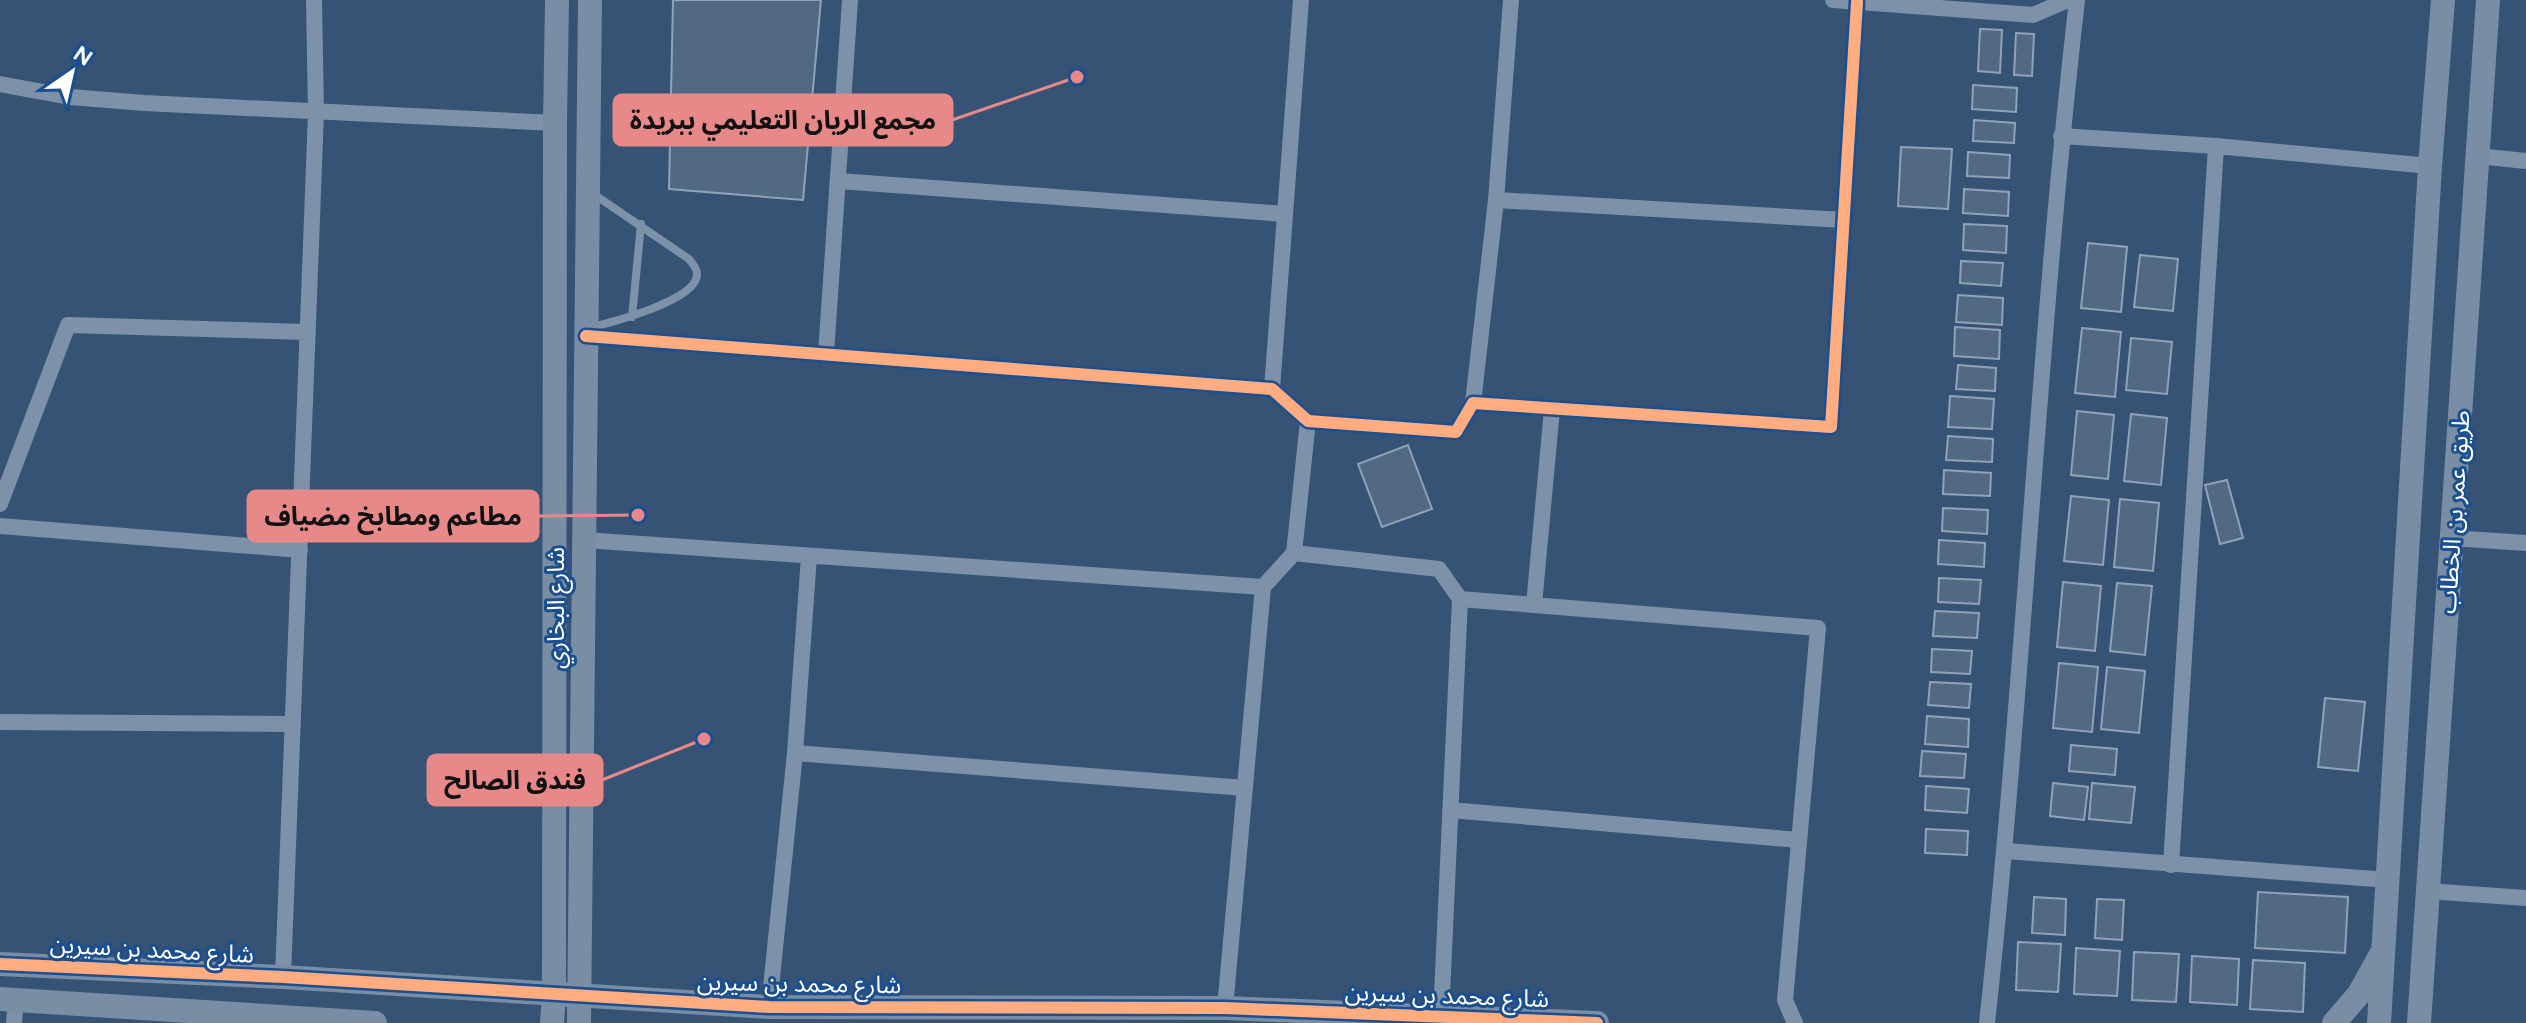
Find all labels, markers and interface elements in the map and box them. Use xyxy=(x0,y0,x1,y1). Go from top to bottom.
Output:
north arrow xyxy=(32,32,112,112)
text: N xyxy=(68,40,98,72)
callout: مجمع الريان التعليمي ببريدة xyxy=(614,95,952,145)
text: مجمع الريان التعليمي ببريدة xyxy=(630,104,936,141)
street label: طريق عمر بن الخطاب xyxy=(2432,409,2477,615)
callout: مطاعم ومطابخ مضياف xyxy=(248,491,538,541)
text: مطاعم ومطابخ مضياف xyxy=(264,500,522,536)
street label: شارع البخاري xyxy=(541,547,574,669)
callout: فندق الصالح xyxy=(428,755,602,805)
text: فندق الصالح xyxy=(444,764,586,799)
street label: شارع محمد بن سيرين xyxy=(49,929,255,972)
street label: شارع محمد بن سيرين xyxy=(697,967,901,1002)
street label: شارع محمد بن سيرين xyxy=(1344,977,1550,1016)

